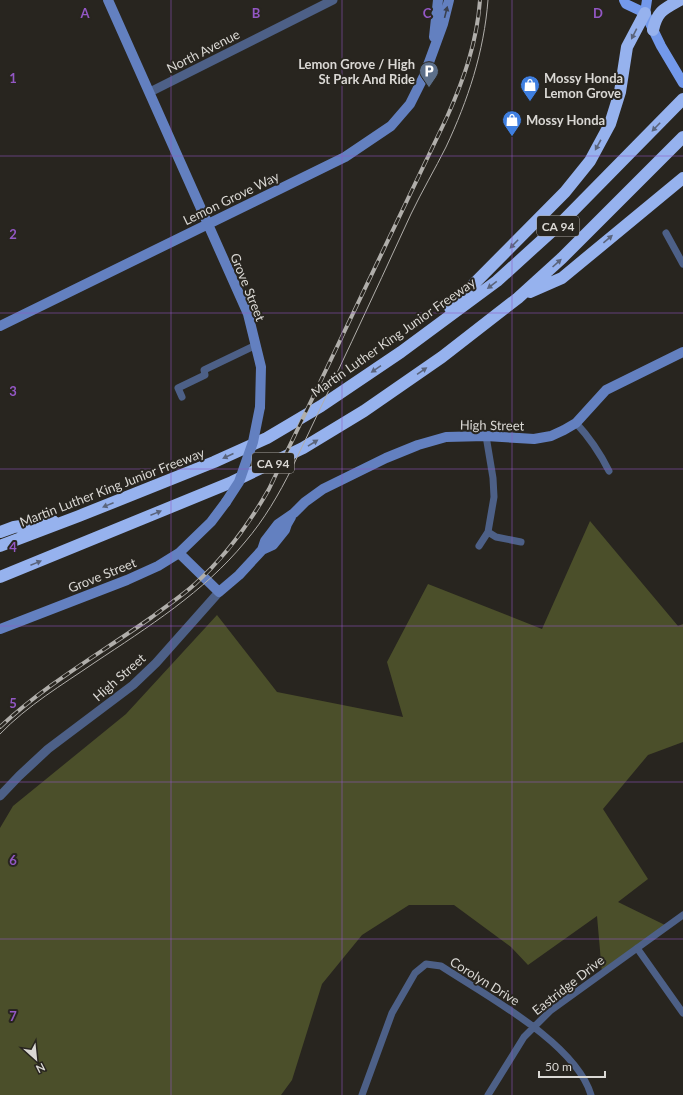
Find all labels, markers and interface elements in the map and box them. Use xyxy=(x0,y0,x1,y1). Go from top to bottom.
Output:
text: A xyxy=(79,5,90,21)
text: B xyxy=(252,5,261,21)
text: C xyxy=(423,5,432,21)
one-way arrow xyxy=(444,5,450,18)
text: D xyxy=(593,5,603,21)
street label: North Avenue xyxy=(164,26,242,76)
one-way arrow xyxy=(631,28,637,40)
place label: Lemon Grove / High St Park And Ride xyxy=(298,56,415,87)
parking icon: Lemon Grove / High St Park And Ride xyxy=(418,60,440,88)
text: 1 xyxy=(9,70,17,86)
place label: Mossy Honda Lemon Grove xyxy=(544,70,623,101)
shop icon: Mossy Honda Lemon Grove xyxy=(519,74,541,102)
shop icon: Mossy Honda xyxy=(501,109,523,137)
place label: Mossy Honda xyxy=(526,112,605,128)
one-way arrow xyxy=(651,122,661,132)
one-way arrow xyxy=(595,139,601,151)
street label: Lemon Grove Way xyxy=(180,168,282,228)
road number: CA 94 xyxy=(537,216,579,236)
text: 2 xyxy=(9,226,17,242)
one-way arrow xyxy=(603,235,614,244)
one-way arrow xyxy=(510,239,519,249)
street label: Grove Street xyxy=(227,251,269,324)
one-way arrow xyxy=(552,258,563,267)
street label: Martin Luther King Junior Freeway xyxy=(308,274,478,400)
one-way arrow xyxy=(486,281,497,289)
one-way arrow xyxy=(371,365,381,373)
one-way arrow xyxy=(417,367,427,375)
text: 3 xyxy=(9,383,17,399)
street label: High Street xyxy=(460,416,525,434)
one-way arrow xyxy=(307,439,319,446)
street label: Martin Luther King Junior Freeway xyxy=(17,444,207,530)
one-way arrow xyxy=(222,453,234,459)
road number: CA 94 xyxy=(252,453,294,473)
one-way arrow xyxy=(102,502,113,508)
one-way arrow xyxy=(151,510,163,516)
text: 4 xyxy=(9,539,17,555)
street label: Grove Street xyxy=(66,554,139,596)
one-way arrow xyxy=(31,559,43,565)
street label: High Street xyxy=(89,650,149,704)
text: 5 xyxy=(9,695,17,711)
text: 6 xyxy=(9,852,17,868)
street label: Eastridge Drive xyxy=(529,952,607,1018)
street label: Corolyn Drive xyxy=(447,953,523,1009)
text: 7 xyxy=(9,1008,17,1024)
north arrow xyxy=(16,1039,56,1079)
scale bar xyxy=(539,1053,605,1079)
text: 50 m xyxy=(545,1059,572,1074)
text: N xyxy=(34,1061,47,1076)

